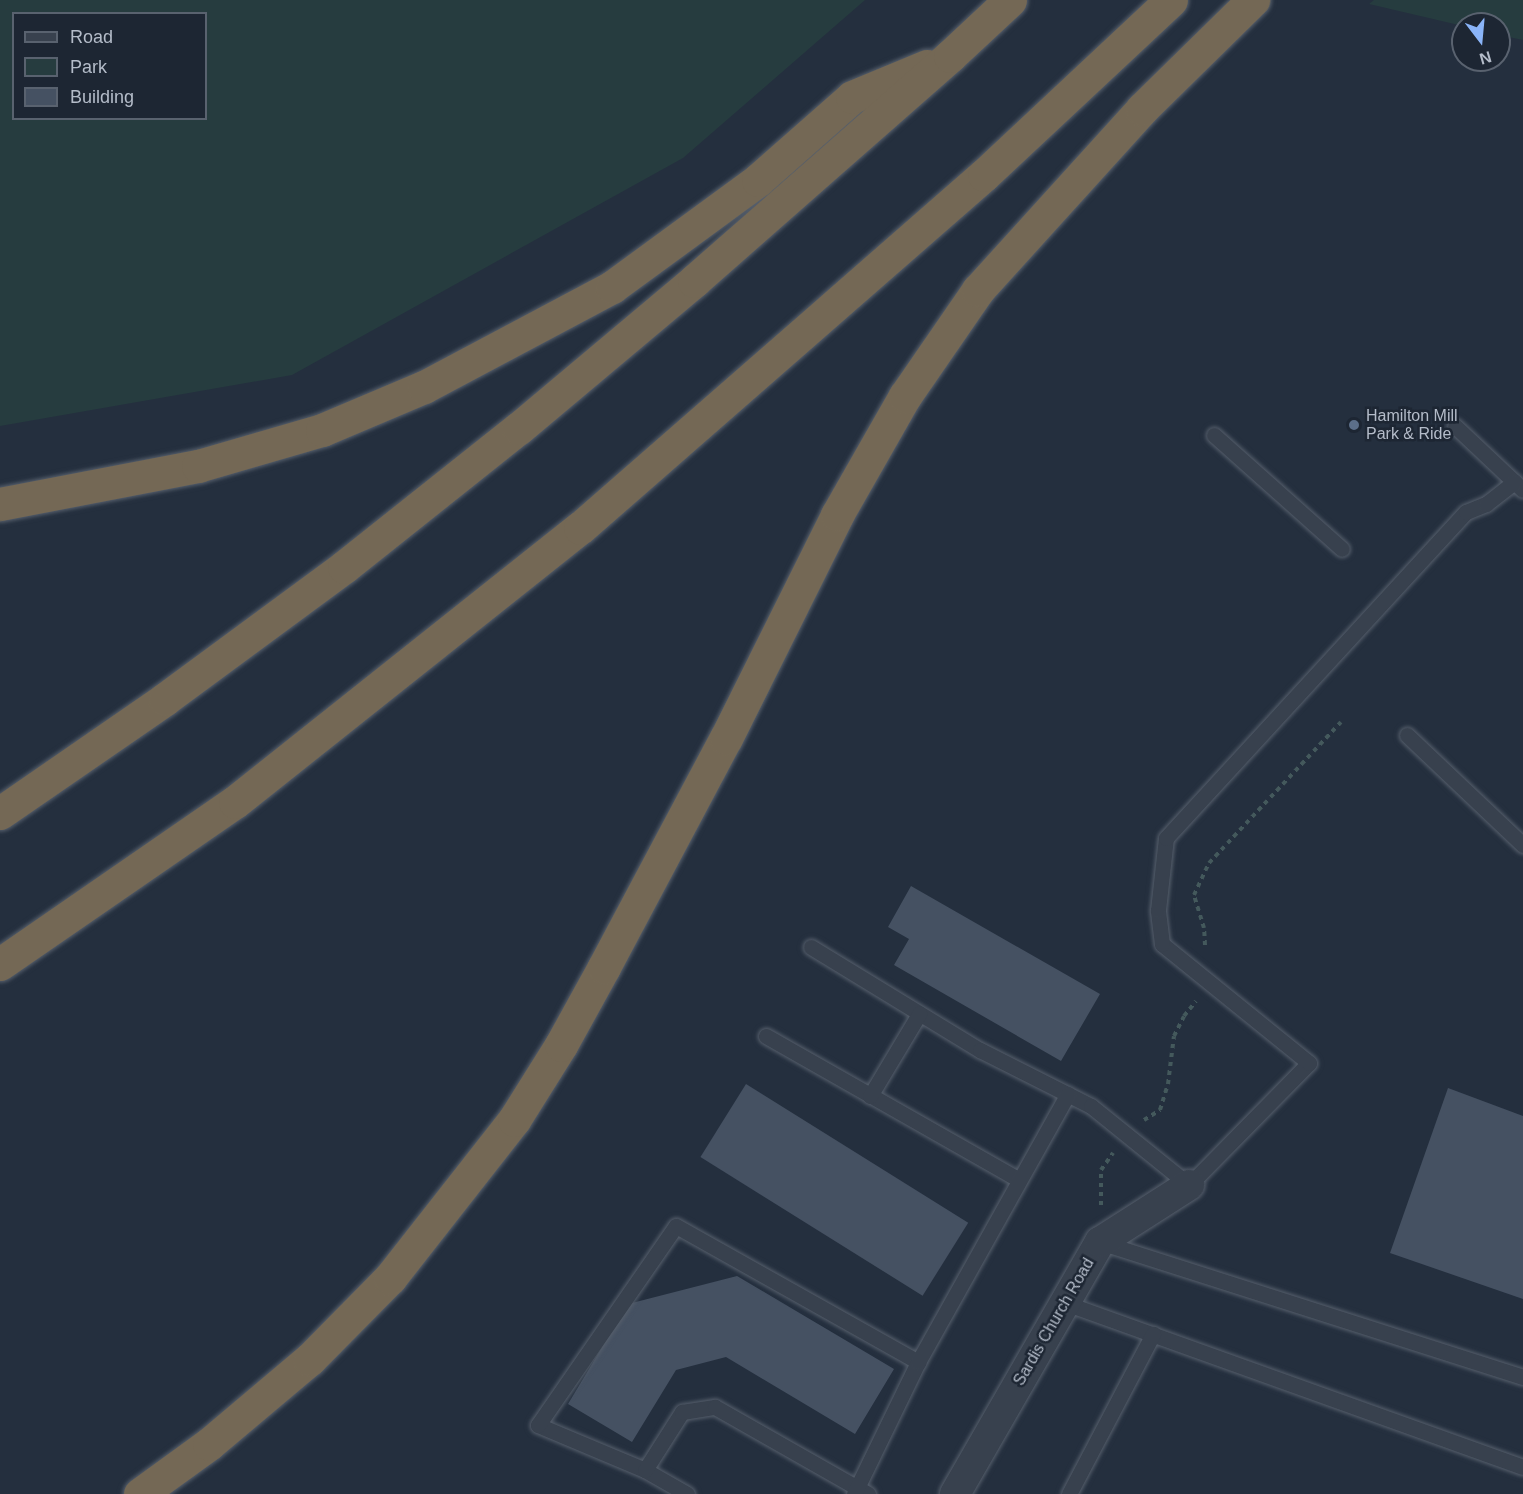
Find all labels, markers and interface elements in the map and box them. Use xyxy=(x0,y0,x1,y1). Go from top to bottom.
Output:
legend xyxy=(12,12,207,120)
north arrow xyxy=(1451,12,1511,72)
text: Road xyxy=(70,27,113,47)
text: N xyxy=(1478,48,1493,68)
text: Park xyxy=(70,57,107,77)
text: Building xyxy=(70,87,134,107)
place label: Hamilton Mill Park & Ride xyxy=(1366,406,1458,444)
marker: Hamilton Mill Park & Ride xyxy=(1347,418,1361,432)
street label: Sardis Church Road xyxy=(1010,1255,1098,1389)

